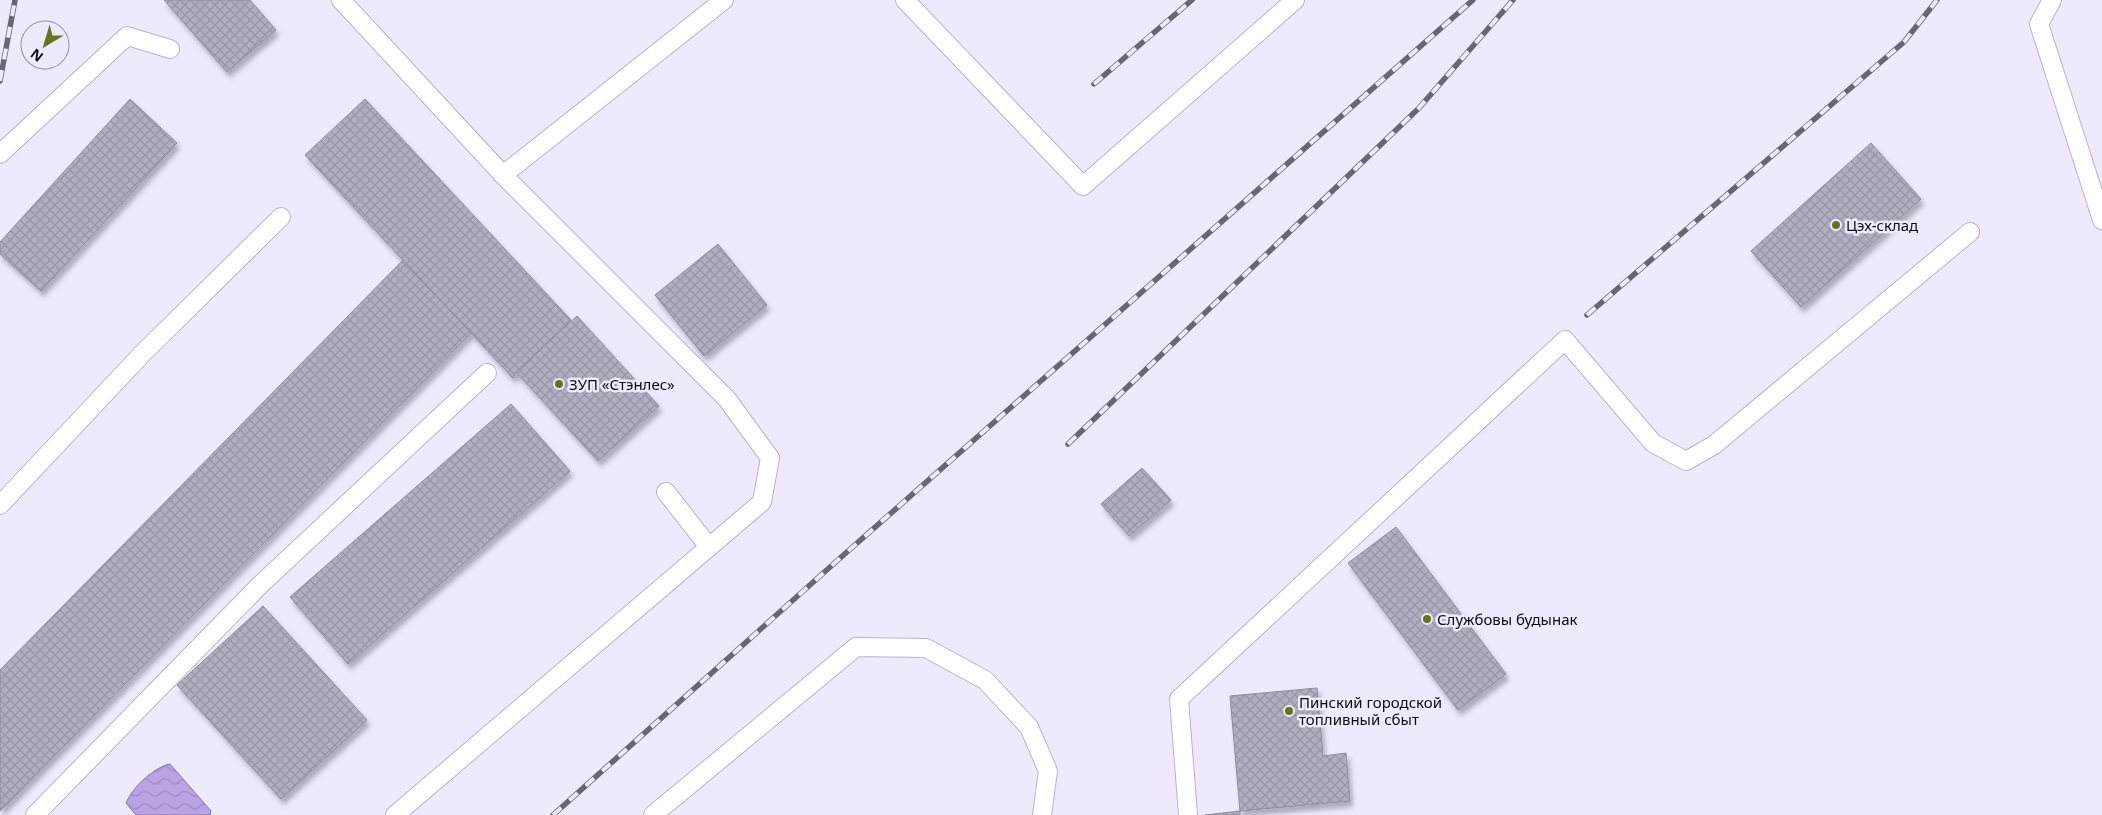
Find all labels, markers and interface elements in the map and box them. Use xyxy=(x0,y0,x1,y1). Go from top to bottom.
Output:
north arrow xyxy=(20,20,70,70)
text: N xyxy=(26,45,47,67)
place label: Цэх-склад xyxy=(1846,215,1918,235)
marker: Цэх-склад xyxy=(1830,219,1842,231)
place label: ЗУП «Стэнлес» xyxy=(569,374,675,394)
marker: ЗУП «Стэнлес» xyxy=(553,378,565,390)
place label: Службовы будынак xyxy=(1437,609,1577,629)
marker: Службовы будынак xyxy=(1421,613,1433,625)
place label: Пинский городской топливный сбыт xyxy=(1299,692,1442,729)
marker: Пинский городской топливный сбыт xyxy=(1283,705,1295,717)

